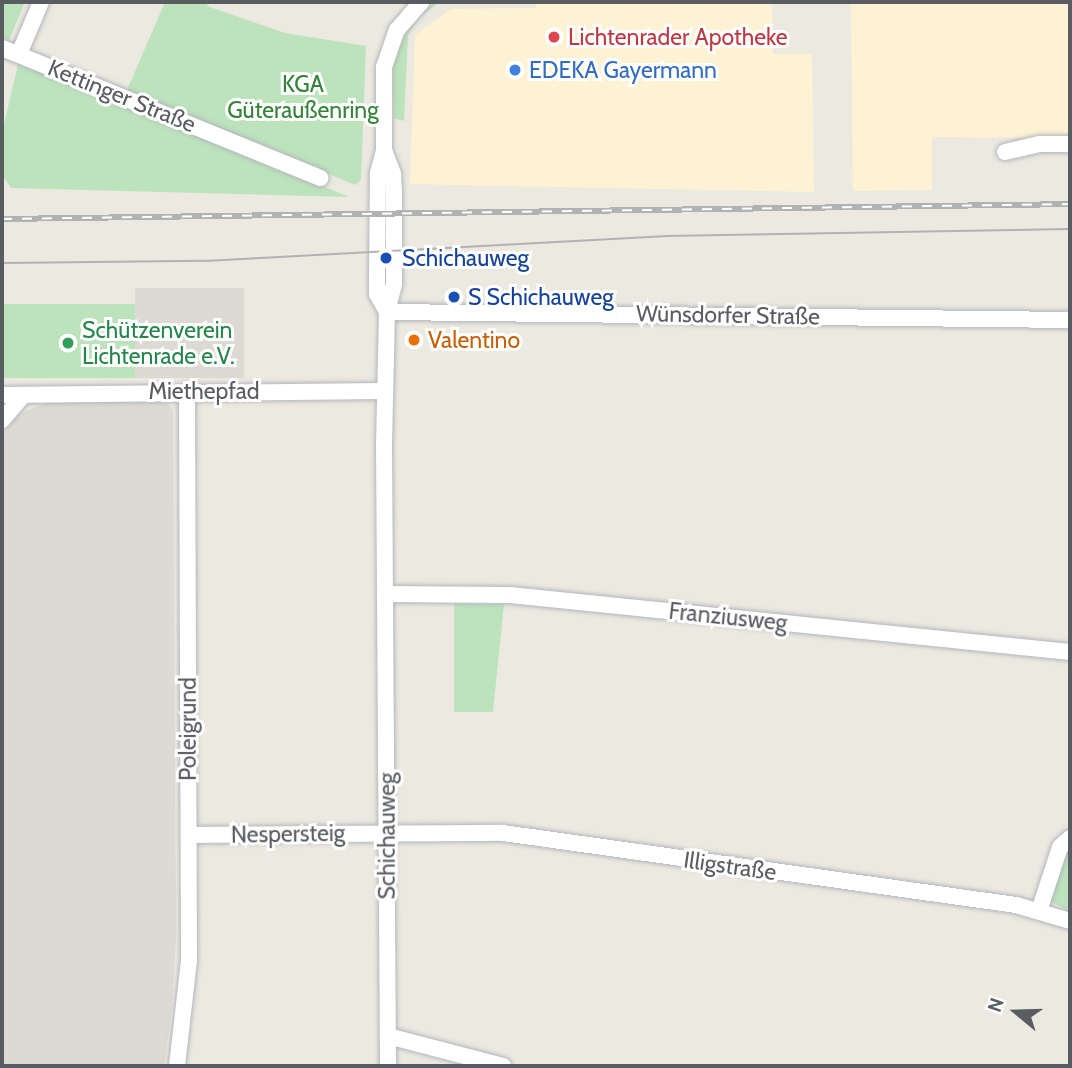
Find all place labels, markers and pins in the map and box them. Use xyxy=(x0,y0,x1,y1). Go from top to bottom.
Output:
place label: Lichtenrader Apotheke xyxy=(568,23,788,51)
marker: Lichtenrader Apotheke xyxy=(546,29,562,45)
place label: EDEKA Gayermann xyxy=(529,56,717,84)
marker: EDEKA Gayermann xyxy=(507,62,523,78)
place label: Schichauweg xyxy=(402,244,529,272)
marker: Schichauweg xyxy=(376,248,396,268)
place label: S Schichauweg xyxy=(468,283,614,311)
marker: S Schichauweg xyxy=(446,289,462,305)
place label: Schützenverein Lichtenrade e.V. xyxy=(82,316,235,370)
place label: Valentino xyxy=(428,326,520,354)
marker: Valentino xyxy=(406,332,422,348)
marker: Schützenverein Lichtenrade e.V. xyxy=(60,335,76,351)

